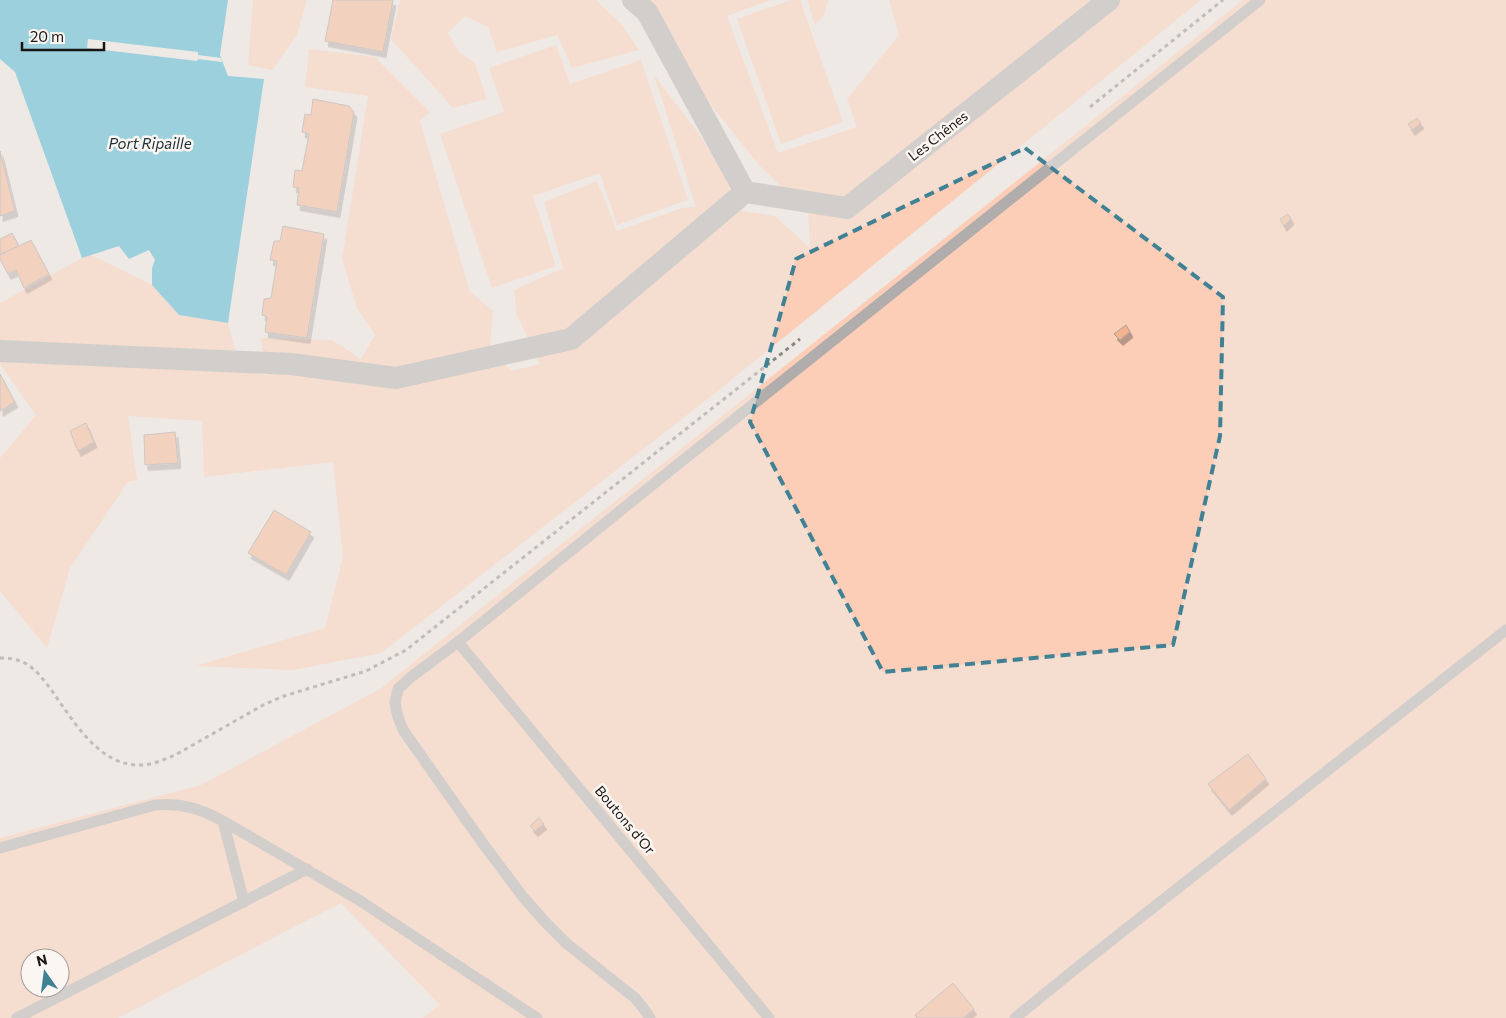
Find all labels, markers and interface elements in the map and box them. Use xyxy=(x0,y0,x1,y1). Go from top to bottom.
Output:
scale bar xyxy=(22,20,105,52)
text: 20 m xyxy=(30,27,64,45)
street label: Les Chênes xyxy=(904,107,971,164)
water label: Port Ripaille xyxy=(108,134,192,152)
street label: Boutons d'Or xyxy=(592,782,659,858)
north arrow xyxy=(20,948,70,998)
text: N xyxy=(35,950,49,969)

